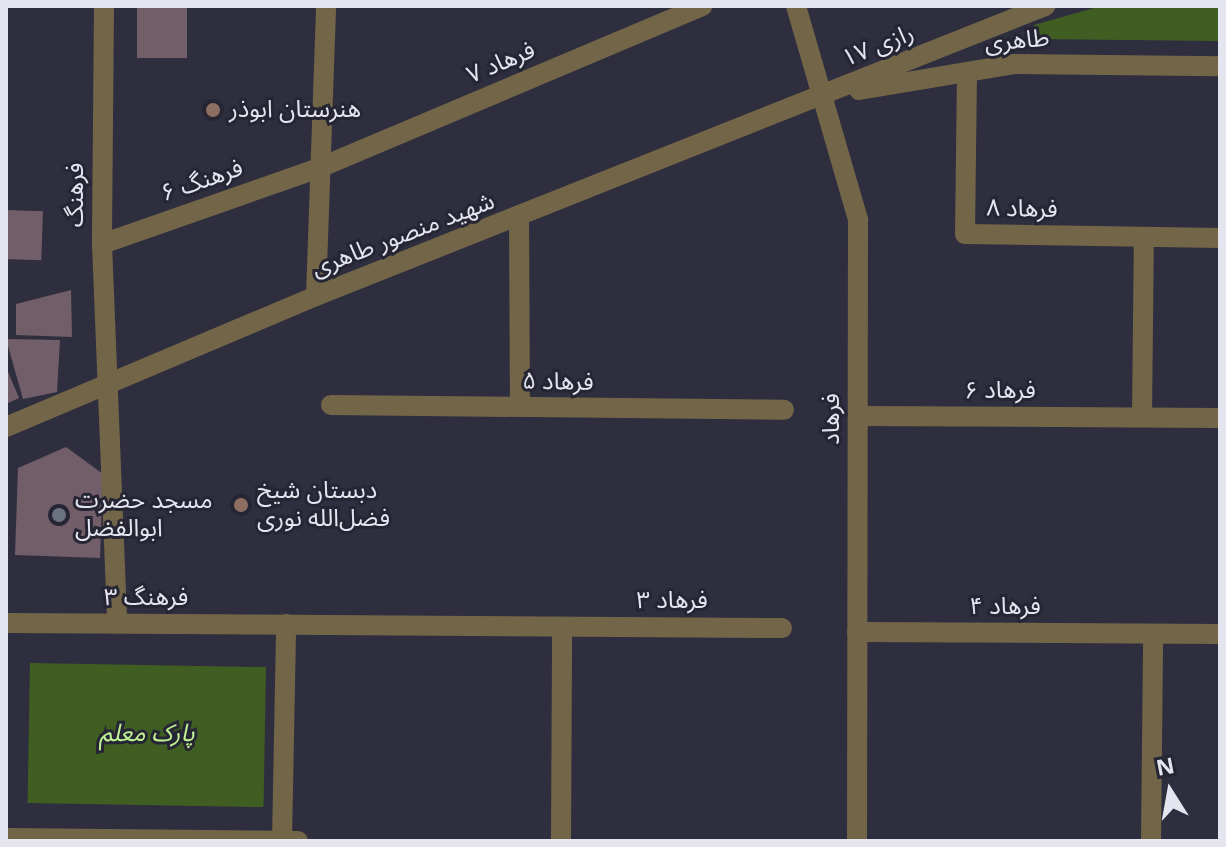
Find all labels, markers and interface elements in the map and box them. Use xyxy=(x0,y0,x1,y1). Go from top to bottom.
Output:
street label: رازی ۱۷ xyxy=(838,19,918,73)
street label: طاهری xyxy=(983,24,1051,58)
street label: فرهاد ۷ xyxy=(462,36,540,90)
place label: هنرستان ابوذر xyxy=(229,96,361,124)
marker: هنرستان ابوذر xyxy=(204,101,222,119)
street label: فرهنگ ۶ xyxy=(157,154,247,208)
street label: فرهنگ xyxy=(62,163,90,227)
street label: شهید منصور طاهری xyxy=(307,187,499,283)
street label: فرهاد ۸ xyxy=(986,194,1058,224)
street label: فرهاد ۵ xyxy=(522,367,594,397)
street label: فرهاد ۶ xyxy=(964,377,1036,405)
street label: فرهاد xyxy=(818,393,846,445)
place label: دبستان شیخ فضل‌الله نوری xyxy=(257,477,390,533)
place label: مسجد حضرت ابوالفضل xyxy=(75,487,213,543)
marker: دبستان شیخ فضل‌الله نوری xyxy=(232,496,250,514)
marker: مسجد حضرت ابوالفضل xyxy=(50,506,68,524)
street label: فرهنگ ۳ xyxy=(104,584,188,612)
street label: فرهاد ۳ xyxy=(636,587,708,615)
street label: فرهاد ۴ xyxy=(969,593,1041,621)
park label: پارک معلم xyxy=(99,720,195,748)
text: N xyxy=(1152,743,1179,792)
north arrow xyxy=(1130,751,1210,831)

